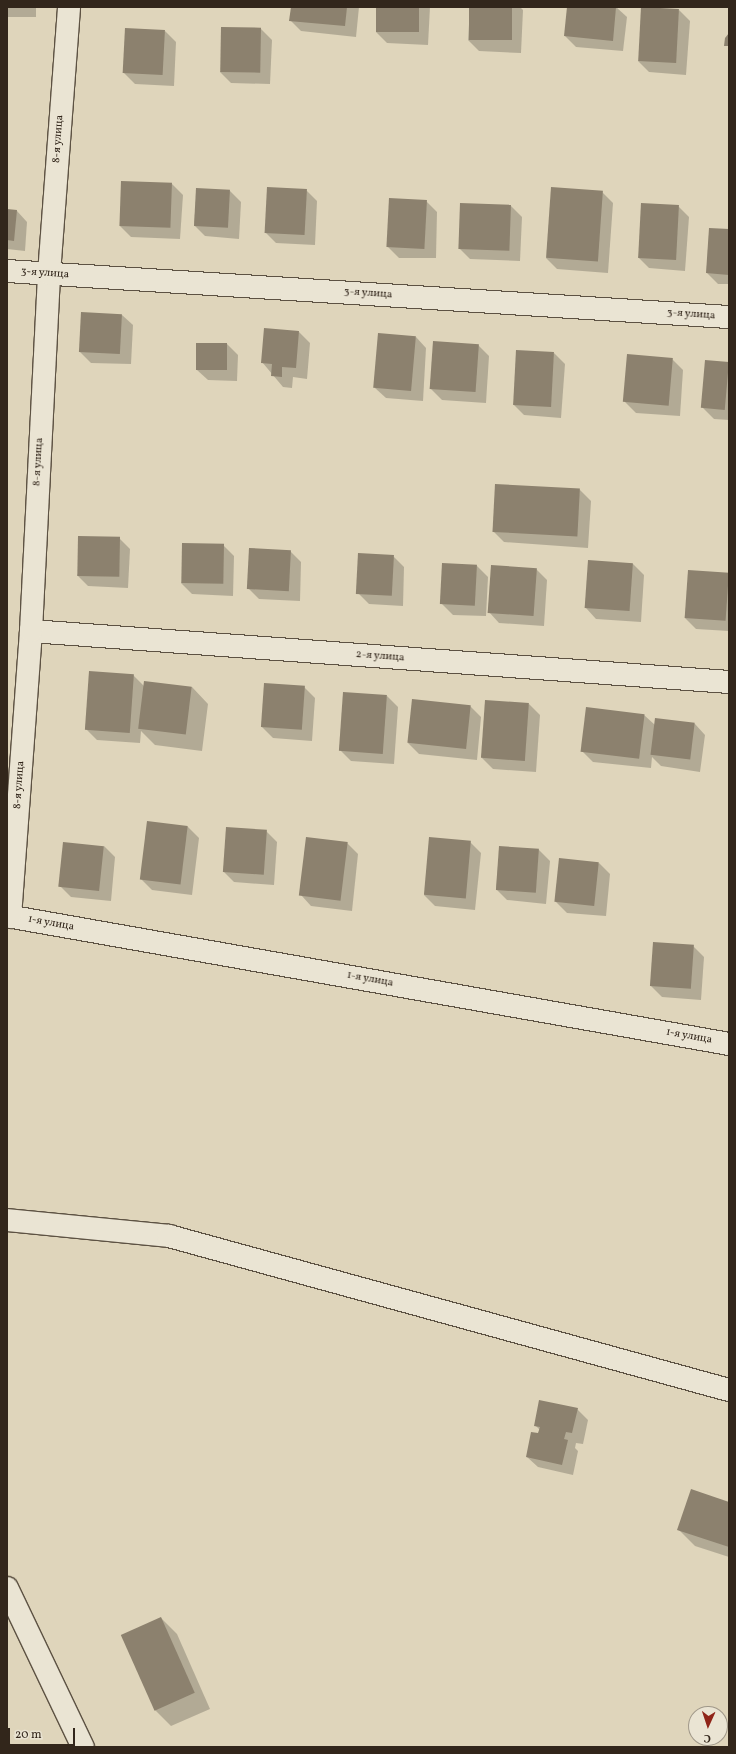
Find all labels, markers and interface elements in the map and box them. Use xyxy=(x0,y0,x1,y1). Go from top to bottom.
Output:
street label: 8-я улица xyxy=(51,114,67,164)
street label: 3-я улица xyxy=(20,266,70,282)
street label: 3-я улица xyxy=(343,286,393,302)
street label: 3-я улица xyxy=(666,307,716,323)
street label: 8-я улица xyxy=(31,437,47,487)
street label: 2-я улица xyxy=(355,649,405,665)
street label: 8-я улица xyxy=(12,760,28,810)
street label: 1-я улица xyxy=(27,913,75,935)
street label: 1-я улица xyxy=(346,969,394,991)
street label: 1-я улица xyxy=(665,1026,713,1048)
north arrow xyxy=(688,1706,728,1746)
scale bar xyxy=(10,1720,77,1746)
text: 20 m xyxy=(15,1727,42,1743)
text: С xyxy=(703,1730,711,1745)

